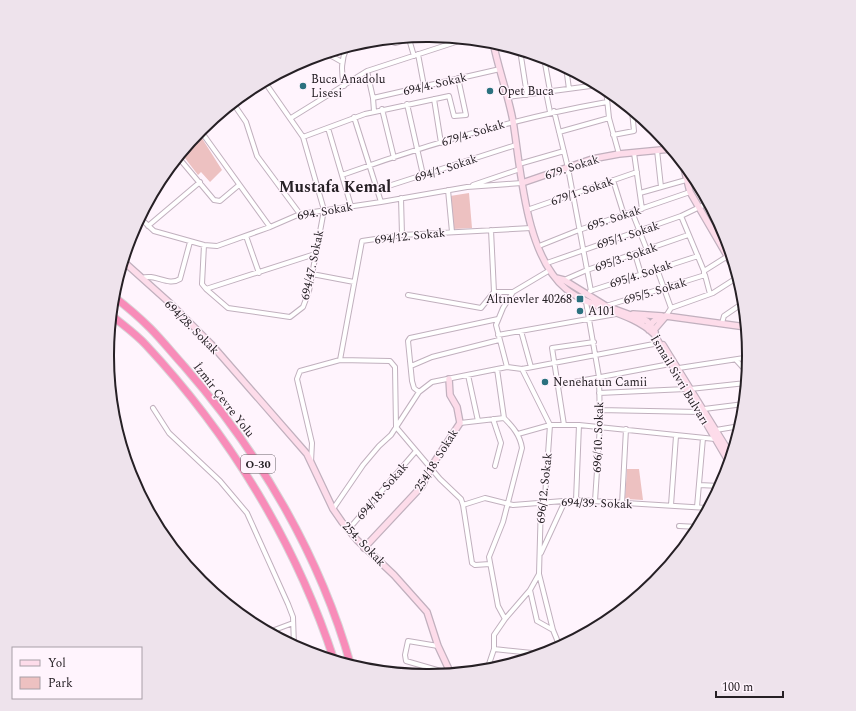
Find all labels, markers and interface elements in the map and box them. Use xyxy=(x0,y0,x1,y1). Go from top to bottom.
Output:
street label: 694/4. Sokak xyxy=(401,68,469,101)
place label: Buca Anadolu Lisesi xyxy=(311,70,386,103)
marker: Buca Anadolu Lisesi xyxy=(298,81,308,91)
place label: Opet Buca xyxy=(498,82,554,101)
marker: Opet Buca xyxy=(485,86,495,96)
street label: 679/4. Sokak xyxy=(439,115,507,152)
street label: 694/1. Sokak xyxy=(412,149,480,188)
street label: 679. Sokak xyxy=(543,150,602,185)
street label: 679/1. Sokak xyxy=(548,172,616,211)
district label: Mustafa Kemal xyxy=(279,175,391,199)
street label: 694. Sokak xyxy=(296,197,355,226)
street label: 695. Sokak xyxy=(585,201,644,236)
street label: 695/1. Sokak xyxy=(594,216,662,255)
street label: 694/12. Sokak xyxy=(374,223,447,250)
street label: 694/47. Sokak xyxy=(296,228,329,302)
street label: 695/3. Sokak xyxy=(592,238,660,277)
street label: 695/4. Sokak xyxy=(607,255,675,294)
street label: 695/5. Sokak xyxy=(621,273,689,310)
place label: Altınevler 40268 xyxy=(486,290,572,309)
marker: Altınevler 40268 xyxy=(575,294,585,304)
street label: 694/28. Sokak xyxy=(160,295,224,359)
place label: A101 xyxy=(588,302,615,321)
marker: A101 xyxy=(575,306,585,316)
street label: İsmail Sivri Bulvarı xyxy=(645,332,714,429)
street label: İzmir Çevre Yolu xyxy=(188,359,259,442)
place label: Nenehatun Camii xyxy=(553,373,648,392)
marker: Nenehatun Camii xyxy=(540,377,550,387)
street label: 696/10. Sokak xyxy=(588,401,609,473)
street label: 254/18. Sokak xyxy=(410,425,463,495)
street label: 696/12. Sokak xyxy=(531,451,558,524)
road number: O-30 xyxy=(241,455,275,473)
street label: 694/18. Sokak xyxy=(352,458,413,524)
street label: 694/39. Sokak xyxy=(561,493,633,514)
street label: 254. Sokak xyxy=(337,518,390,571)
legend xyxy=(12,647,142,699)
text: Yol xyxy=(48,654,66,673)
scale bar xyxy=(716,673,783,699)
text: Park xyxy=(48,674,73,693)
text: 100 m xyxy=(722,678,753,697)

